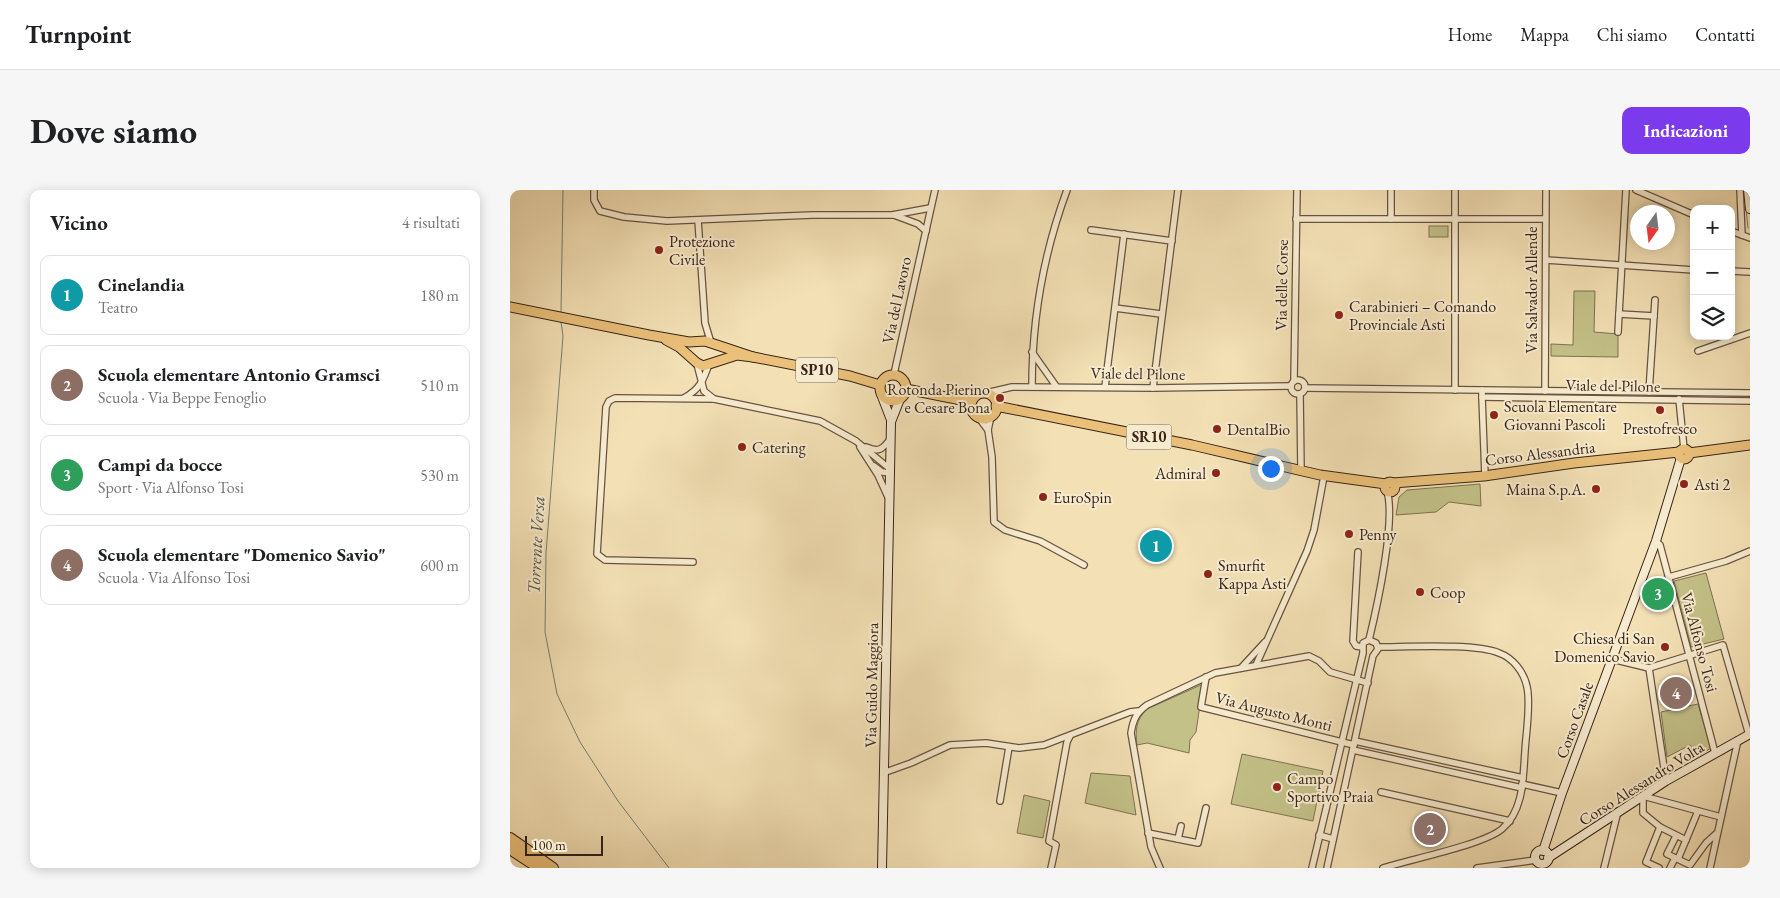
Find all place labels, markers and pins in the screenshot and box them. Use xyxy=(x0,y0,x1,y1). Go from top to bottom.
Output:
place label: Protezione Civile xyxy=(669,231,735,270)
marker: Protezione Civile xyxy=(653,244,665,256)
place label: Carabinieri – Comando Provinciale Asti xyxy=(1349,296,1496,335)
marker: Carabinieri – Comando Provinciale Asti xyxy=(1333,309,1345,321)
place label: Rotonda Pierino e Cesare Bona xyxy=(887,379,991,418)
marker: Rotonda Pierino e Cesare Bona xyxy=(994,392,1006,404)
place label: Scuola Elementare Giovanni Pascoli xyxy=(1504,396,1617,435)
marker: Prestofresco xyxy=(1654,404,1666,416)
marker: Scuola Elementare Giovanni Pascoli xyxy=(1488,409,1500,421)
place label: Prestofresco xyxy=(1623,418,1697,439)
place label: DentalBio xyxy=(1227,419,1290,440)
marker: DentalBio xyxy=(1211,423,1223,435)
place label: Catering xyxy=(752,437,807,458)
marker: Catering xyxy=(736,441,748,453)
place label: Admiral xyxy=(1154,463,1206,484)
marker: Admiral xyxy=(1210,467,1222,479)
place label: Asti 2 xyxy=(1693,474,1730,495)
marker: Asti 2 xyxy=(1678,478,1690,490)
place label: Maina S.p.A. xyxy=(1506,479,1586,500)
marker: Maina S.p.A. xyxy=(1590,483,1602,495)
place label: EuroSpin xyxy=(1053,487,1112,508)
marker: EuroSpin xyxy=(1037,491,1049,503)
place label: Penny xyxy=(1359,524,1398,545)
pin: 1 xyxy=(1140,527,1172,565)
marker: Penny xyxy=(1343,528,1355,540)
place label: Smurfit Kappa Asti xyxy=(1218,555,1286,594)
marker: Smurfit Kappa Asti xyxy=(1202,568,1214,580)
pin: 3 xyxy=(1642,575,1674,613)
place label: Coop xyxy=(1430,582,1466,603)
marker: Coop xyxy=(1414,586,1426,598)
place label: Chiesa di San Domenico Savio xyxy=(1554,628,1656,667)
marker: Chiesa di San Domenico Savio xyxy=(1659,641,1671,653)
pin: 4 xyxy=(1660,674,1692,712)
place label: Campo Sportivo Praia xyxy=(1287,768,1374,807)
marker: Campo Sportivo Praia xyxy=(1271,781,1283,793)
pin: 2 xyxy=(1414,810,1446,848)

